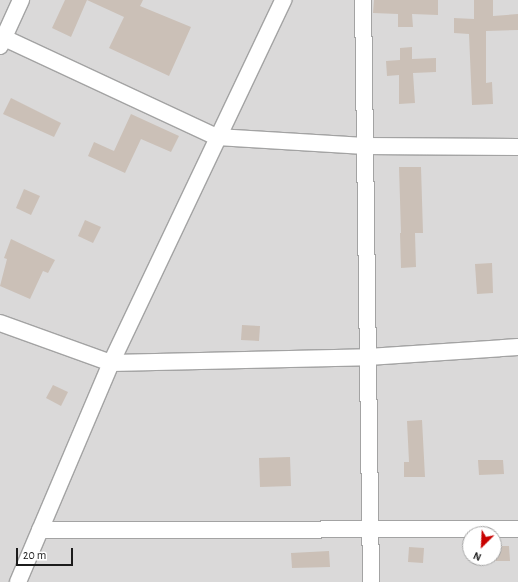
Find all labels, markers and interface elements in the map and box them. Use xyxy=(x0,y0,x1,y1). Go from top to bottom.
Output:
north arrow xyxy=(462,526,502,566)
scale bar xyxy=(18,540,75,566)
text: 20 m xyxy=(23,549,46,561)
text: N xyxy=(472,550,483,563)

